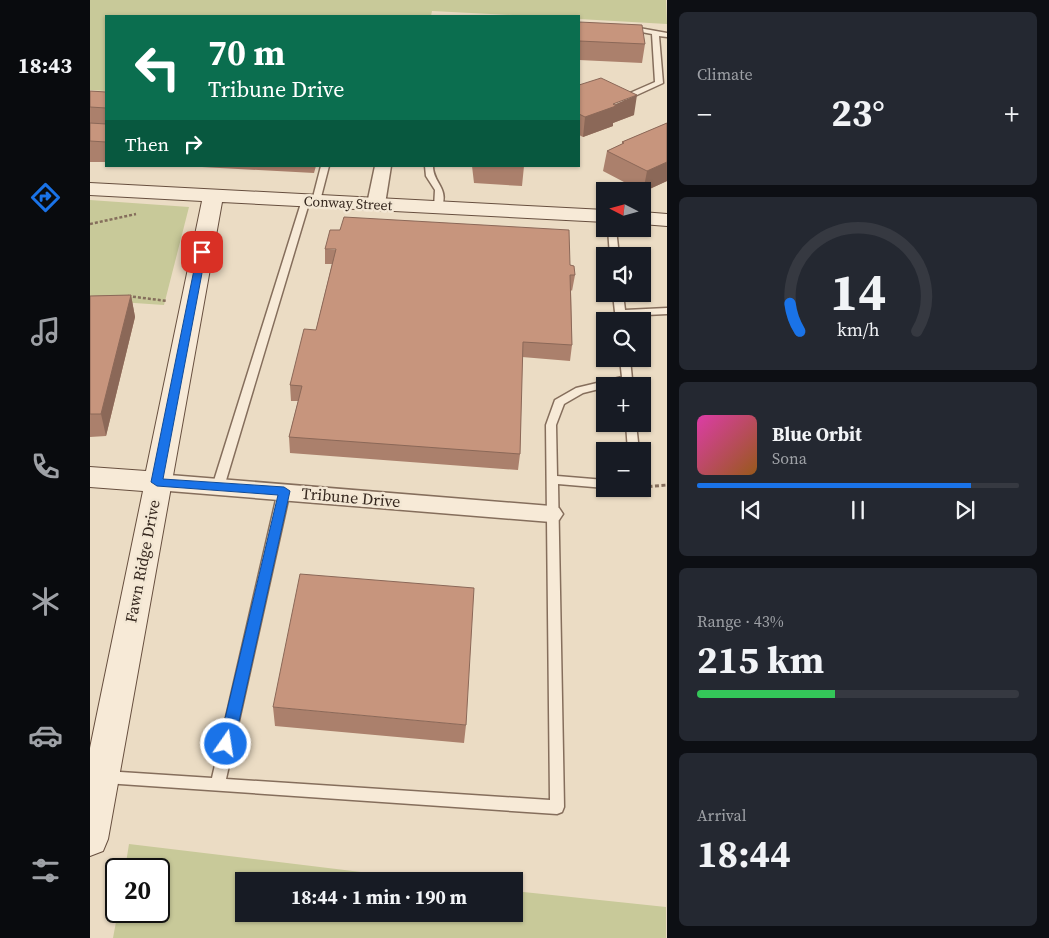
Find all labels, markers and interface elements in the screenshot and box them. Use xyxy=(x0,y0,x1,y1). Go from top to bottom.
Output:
text: 70 m xyxy=(208,29,285,77)
icon: left xyxy=(125,35,190,100)
text: 18:43 xyxy=(18,50,72,80)
text: Climate xyxy=(697,63,753,85)
text: Tribune Drive xyxy=(208,74,345,104)
text: 23° xyxy=(831,87,885,139)
text: − xyxy=(697,95,712,133)
text: + xyxy=(1004,95,1019,133)
icon: right xyxy=(179,130,207,158)
text: Then xyxy=(125,131,169,157)
icon: directions xyxy=(28,180,63,215)
north arrow xyxy=(596,182,651,238)
map controls xyxy=(596,182,651,497)
street label: Conway Street xyxy=(303,191,393,215)
pin xyxy=(181,231,223,273)
icon: arrive xyxy=(188,238,216,266)
button: sound xyxy=(596,247,651,302)
text: 14 xyxy=(830,256,886,327)
button: search xyxy=(596,312,651,367)
icon: music xyxy=(28,314,63,349)
text: km/h xyxy=(837,317,880,342)
button: + xyxy=(596,377,651,432)
text: Blue Orbit xyxy=(772,421,862,447)
button: − xyxy=(596,442,651,497)
text: Sona xyxy=(772,447,807,469)
icon: phone xyxy=(28,449,63,484)
street label: Tribune Drive xyxy=(301,482,401,512)
icon: previous xyxy=(737,496,765,524)
icon: pause xyxy=(844,496,872,524)
icon: next xyxy=(951,496,979,524)
street label: Fawn Ridge Drive xyxy=(119,498,165,624)
icon: climate xyxy=(28,584,63,619)
text: Range · 43% xyxy=(697,610,784,632)
text: 215 km xyxy=(697,634,824,686)
position arrow xyxy=(199,717,251,769)
icon: car xyxy=(28,718,63,753)
text: Arrival xyxy=(697,804,746,826)
text: 18:44 xyxy=(697,828,791,880)
icon: filters xyxy=(28,853,63,888)
speed limit sign: 20 xyxy=(105,858,170,923)
text: 18:44 · 1 min · 190 m xyxy=(291,884,467,910)

